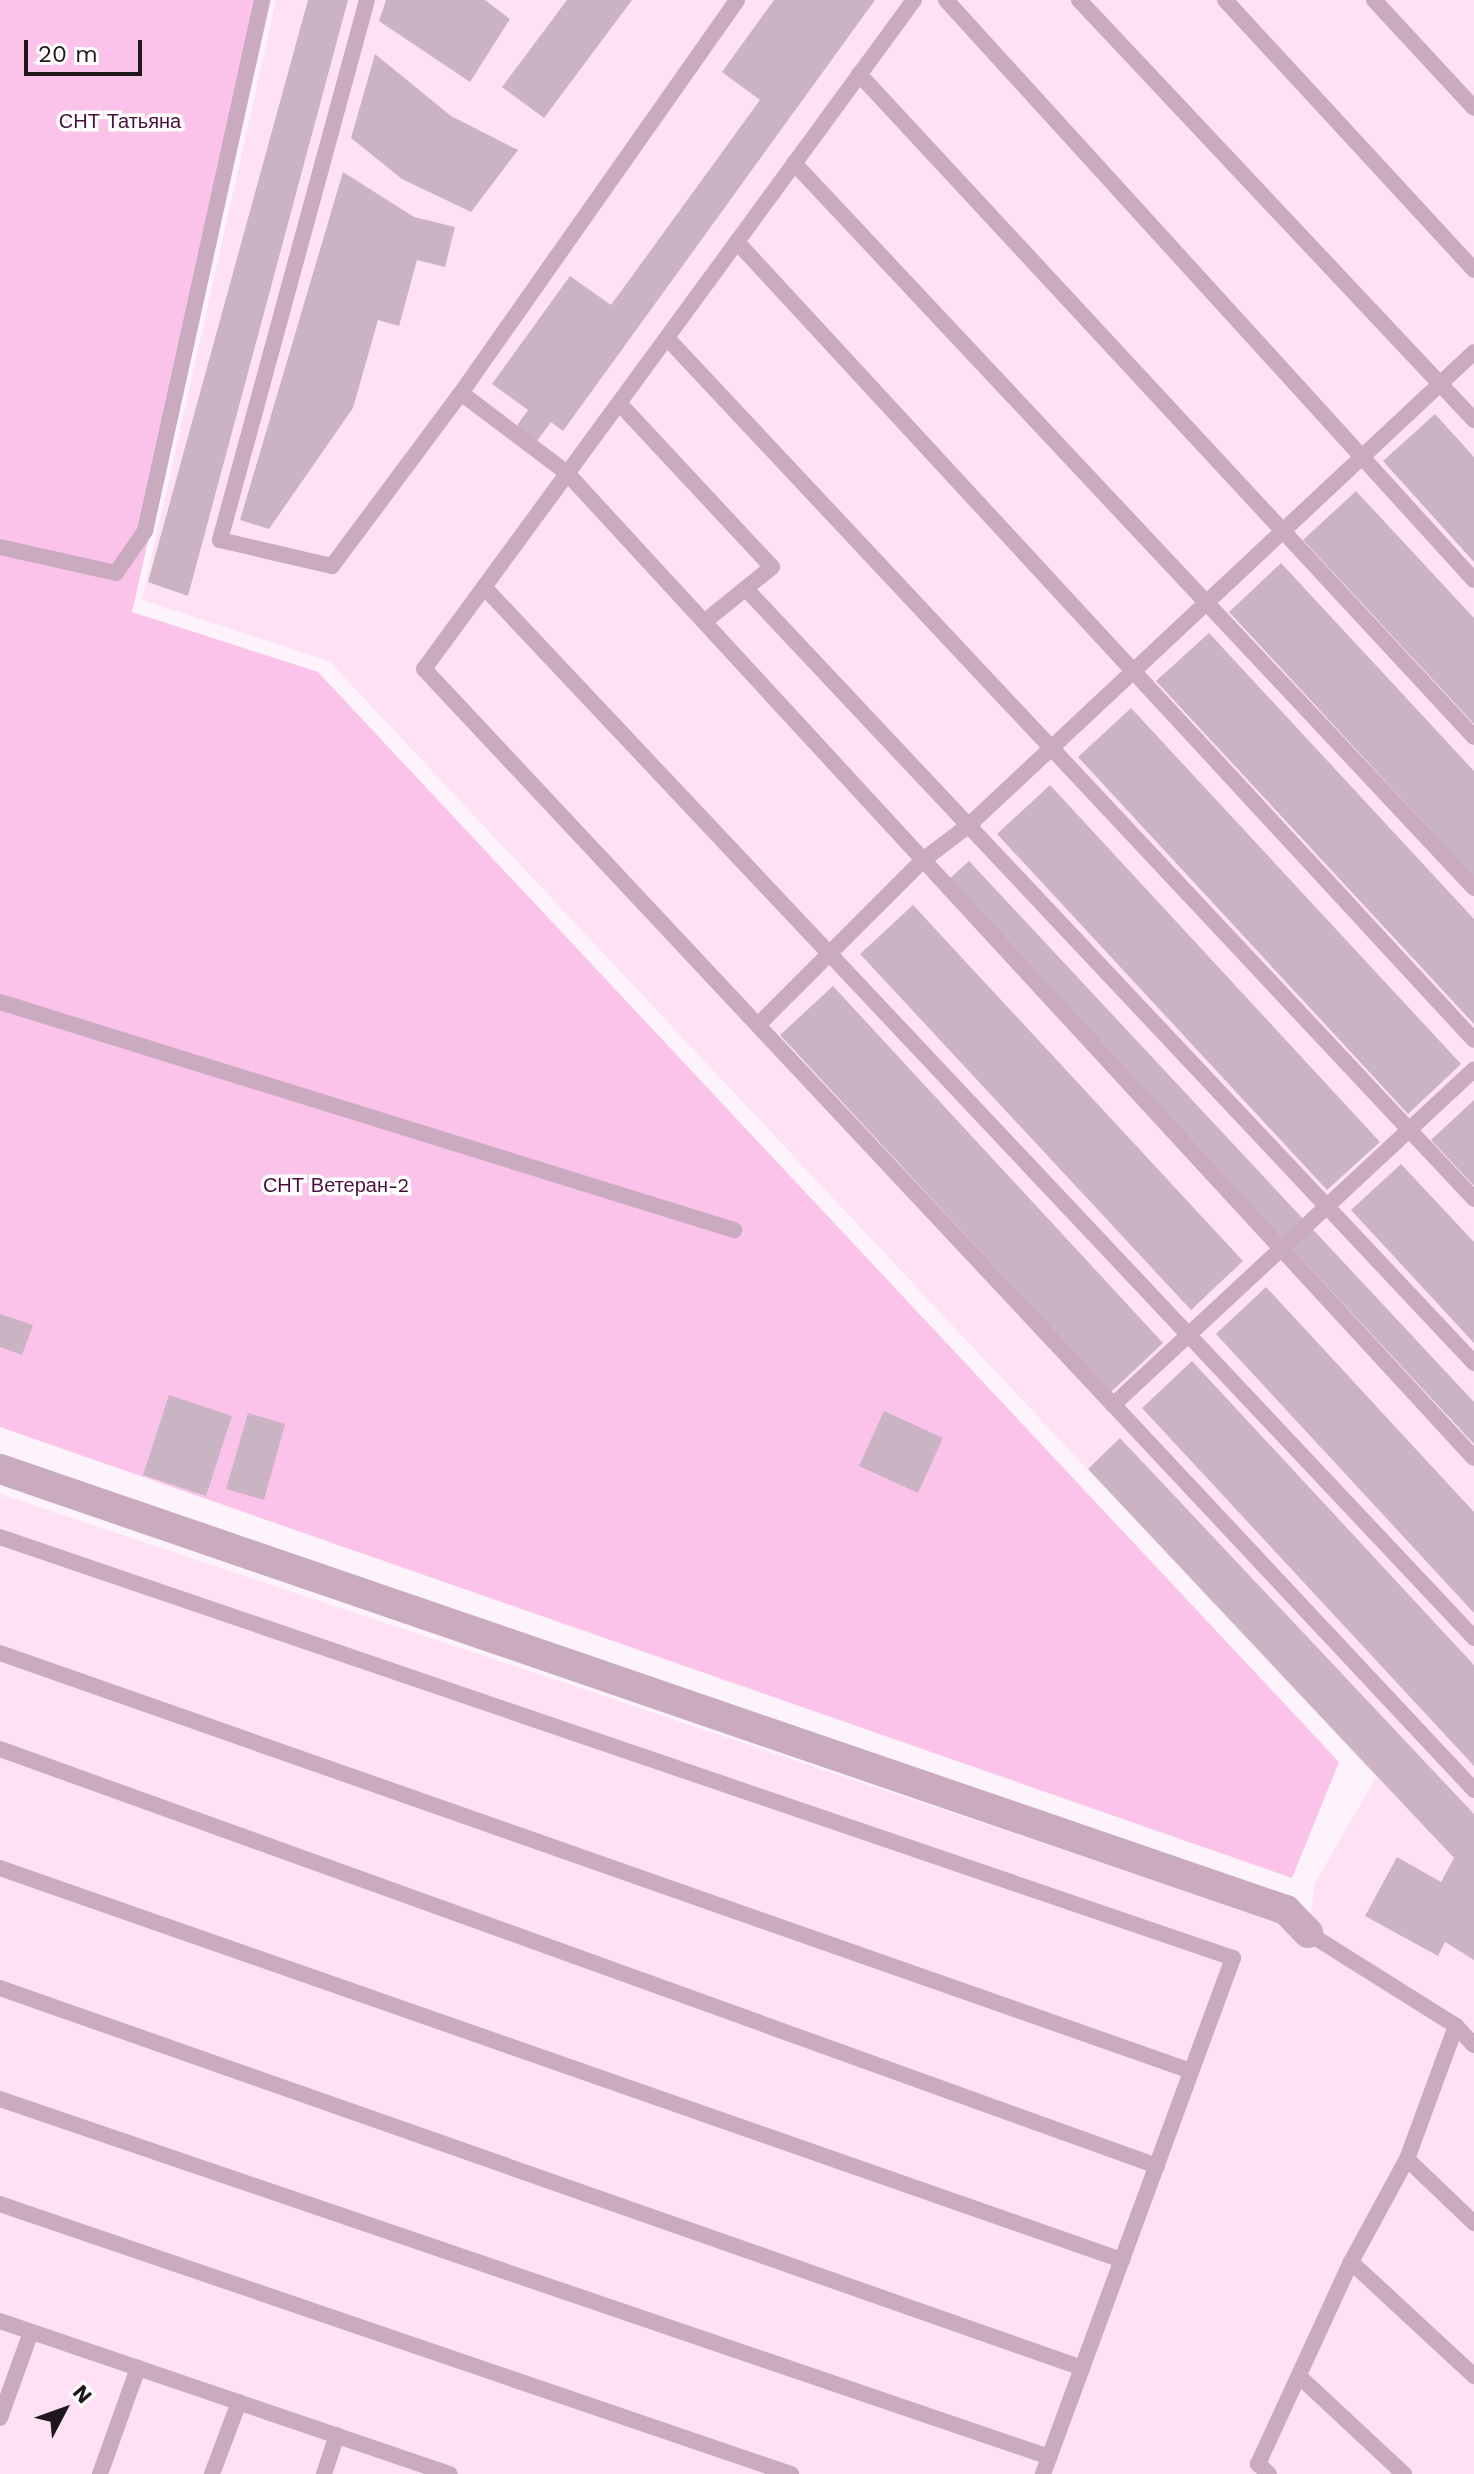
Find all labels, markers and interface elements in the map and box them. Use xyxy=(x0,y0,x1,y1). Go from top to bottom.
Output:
scale bar xyxy=(28,24,146,74)
text: 20 m xyxy=(38,40,98,68)
park label: СНТ Татьяна xyxy=(59,109,181,133)
park label: СНТ Ветеран-2 xyxy=(263,1173,409,1197)
north arrow xyxy=(24,2370,104,2450)
text: N xyxy=(68,2380,97,2408)

